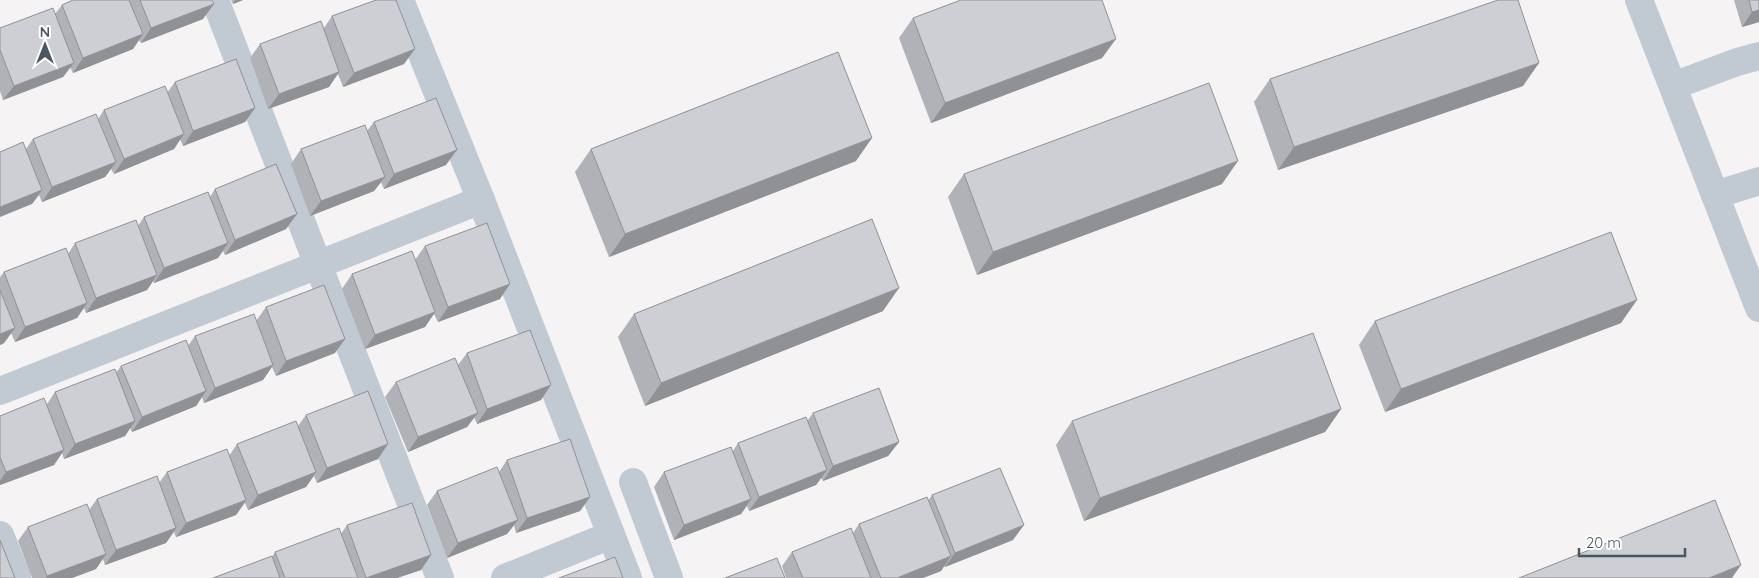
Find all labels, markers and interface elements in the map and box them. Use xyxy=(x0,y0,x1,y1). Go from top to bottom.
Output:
north arrow xyxy=(20,20,70,70)
text: N xyxy=(40,23,50,41)
scale bar xyxy=(1579,526,1685,558)
text: 20 m xyxy=(1586,533,1621,552)

